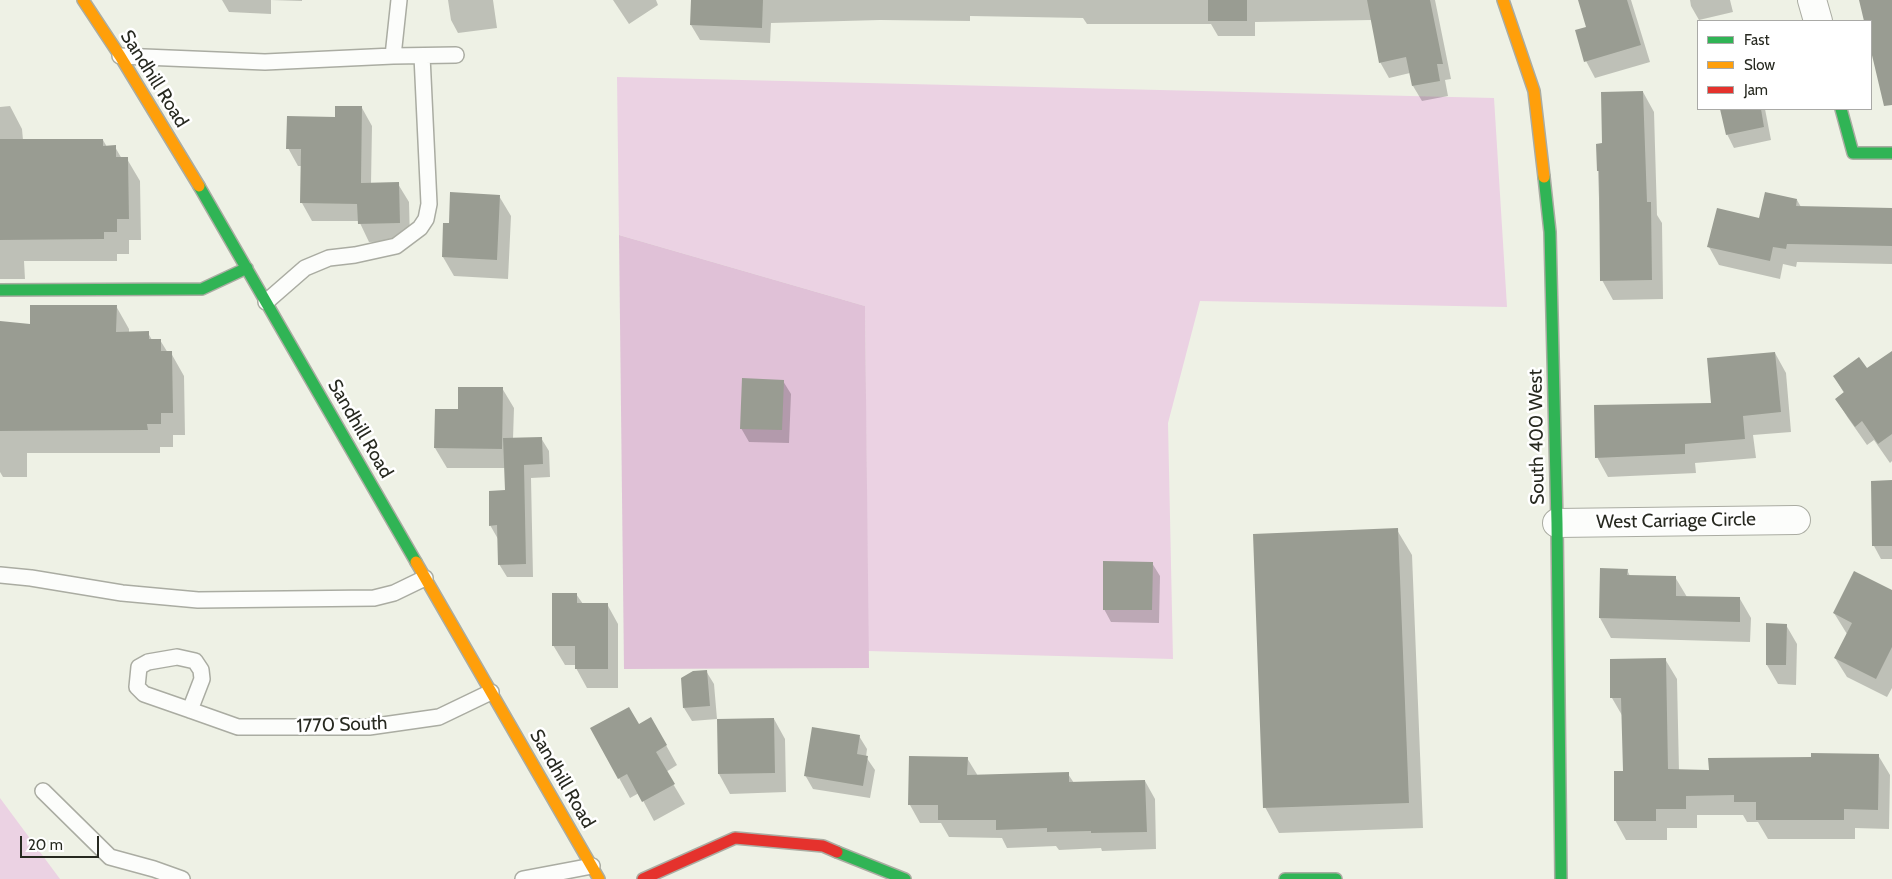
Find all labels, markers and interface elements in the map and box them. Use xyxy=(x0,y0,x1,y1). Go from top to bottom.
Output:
legend xyxy=(1697,20,1872,110)
street label: Sandhill Road xyxy=(115,26,193,132)
text: Fast xyxy=(1744,31,1769,49)
text: Slow xyxy=(1744,56,1775,74)
text: Jam xyxy=(1744,81,1768,99)
street label: South 400 West xyxy=(1524,369,1550,505)
street label: Sandhill Road xyxy=(323,376,397,482)
street label: West Carriage Circle xyxy=(1596,508,1756,534)
street label: 1770 South xyxy=(296,712,388,738)
street label: Sandhill Road xyxy=(525,726,599,832)
scale bar xyxy=(22,826,101,858)
text: 20 m xyxy=(28,836,63,854)

